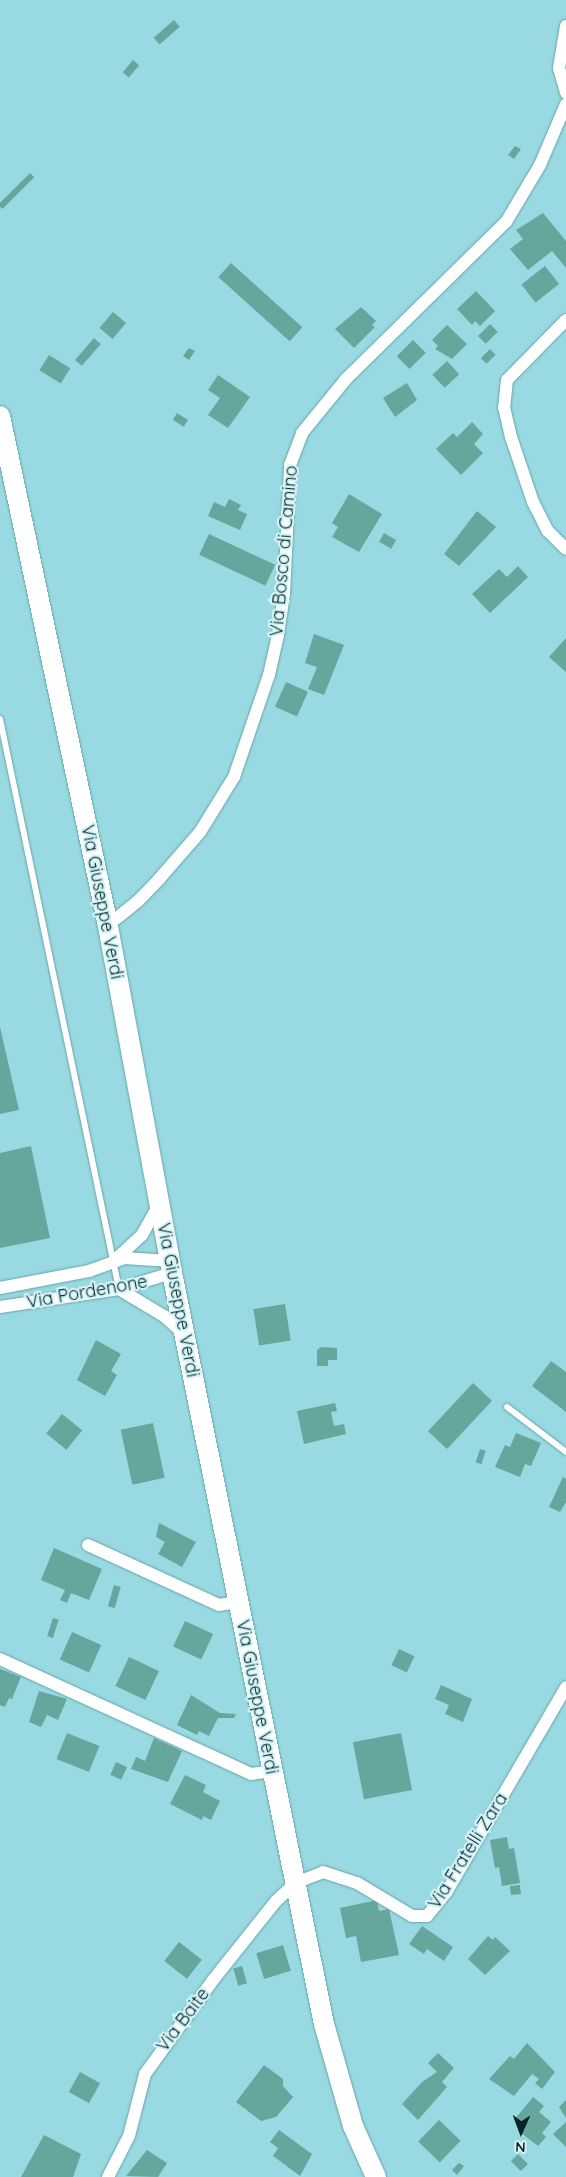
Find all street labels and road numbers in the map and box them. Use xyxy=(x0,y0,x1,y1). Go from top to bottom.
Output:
street label: Via Bosco di Camino xyxy=(266,465,302,637)
street label: Via Giuseppe Verdi xyxy=(76,823,128,981)
street label: Via Giuseppe Verdi xyxy=(152,1221,204,1379)
street label: Via Pordenone xyxy=(25,1271,149,1313)
street label: Via Giuseppe Verdi xyxy=(231,1618,283,1776)
street label: Via Fratelli Zara xyxy=(424,1789,512,1913)
street label: Via Baite xyxy=(152,1984,214,2056)

